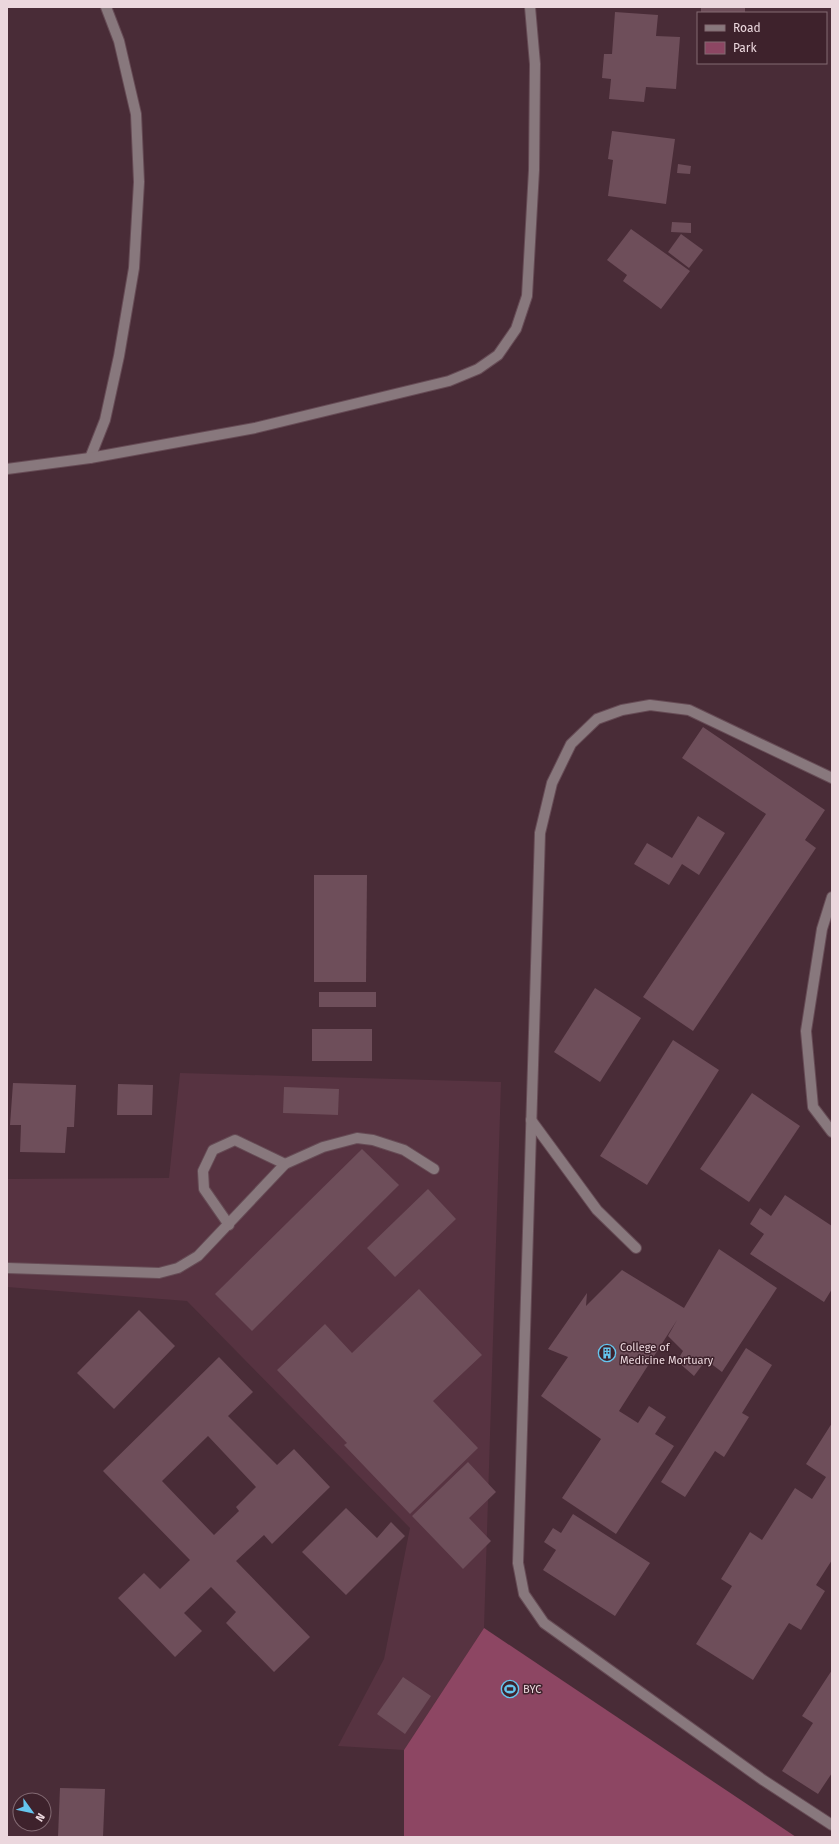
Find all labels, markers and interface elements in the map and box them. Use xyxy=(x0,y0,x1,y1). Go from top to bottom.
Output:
legend xyxy=(697,12,827,64)
text: Road xyxy=(733,21,761,35)
text: Park xyxy=(733,41,757,55)
place label: College of Medicine Mortuary xyxy=(620,1341,714,1367)
building icon: College of Medicine Mortuary xyxy=(597,1343,617,1363)
sports icon: BYC xyxy=(500,1679,520,1699)
place label: BYC xyxy=(523,1683,541,1696)
north arrow xyxy=(12,1792,52,1832)
text: N xyxy=(33,1811,47,1824)

